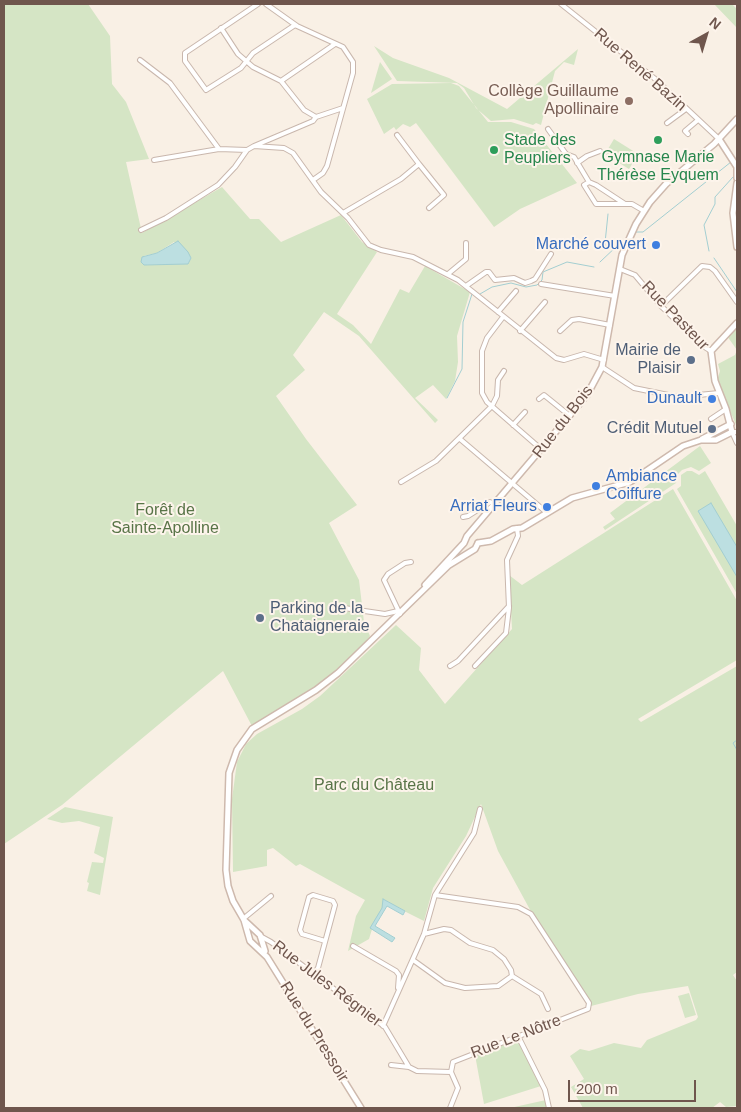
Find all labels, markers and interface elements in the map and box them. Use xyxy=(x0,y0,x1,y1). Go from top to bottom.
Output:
north arrow xyxy=(681,10,731,60)
text: N xyxy=(706,14,724,33)
street label: Rue René Bazin xyxy=(590,25,690,115)
place label: Collège Guillaume Apollinaire xyxy=(488,82,619,120)
marker: Collège Guillaume Apollinaire xyxy=(623,95,635,107)
place label: Stade des Peupliers xyxy=(504,131,576,169)
marker: Gymnase Marie Thérèse Eyquem xyxy=(652,134,664,146)
marker: Stade des Peupliers xyxy=(488,144,500,156)
place label: Gymnase Marie Thérèse Eyquem xyxy=(597,148,719,186)
place label: Marché couvert xyxy=(536,235,646,255)
marker: Marché couvert xyxy=(650,239,662,251)
street label: Rue Pasteur xyxy=(637,277,713,355)
place label: Mairie de Plaisir xyxy=(615,341,681,379)
marker: Mairie de Plaisir xyxy=(685,354,697,366)
street label: Rue du Bois xyxy=(529,382,597,462)
place label: Dunault xyxy=(647,389,702,409)
marker: Dunault xyxy=(706,393,718,405)
place label: Crédit Mutuel xyxy=(607,419,702,439)
marker: Crédit Mutuel xyxy=(706,423,718,435)
place label: Ambiance Coiffure xyxy=(606,467,677,505)
marker: Ambiance Coiffure xyxy=(590,480,602,492)
place label: Arriat Fleurs xyxy=(450,497,537,517)
park label: Forêt de Sainte-Apolline xyxy=(111,501,219,539)
marker: Arriat Fleurs xyxy=(541,501,553,513)
place label: Parking de la Chataigneraie xyxy=(270,599,370,637)
marker: Parking de la Chataigneraie xyxy=(254,612,266,624)
park label: Parc du Château xyxy=(314,776,434,796)
street label: Rue Jules Régnier xyxy=(269,937,385,1031)
street label: Rue du Pressoir xyxy=(275,978,353,1086)
street label: Rue Le Nôtre xyxy=(468,1011,564,1063)
scale bar xyxy=(571,1070,698,1102)
text: 200 m xyxy=(576,1080,618,1097)

